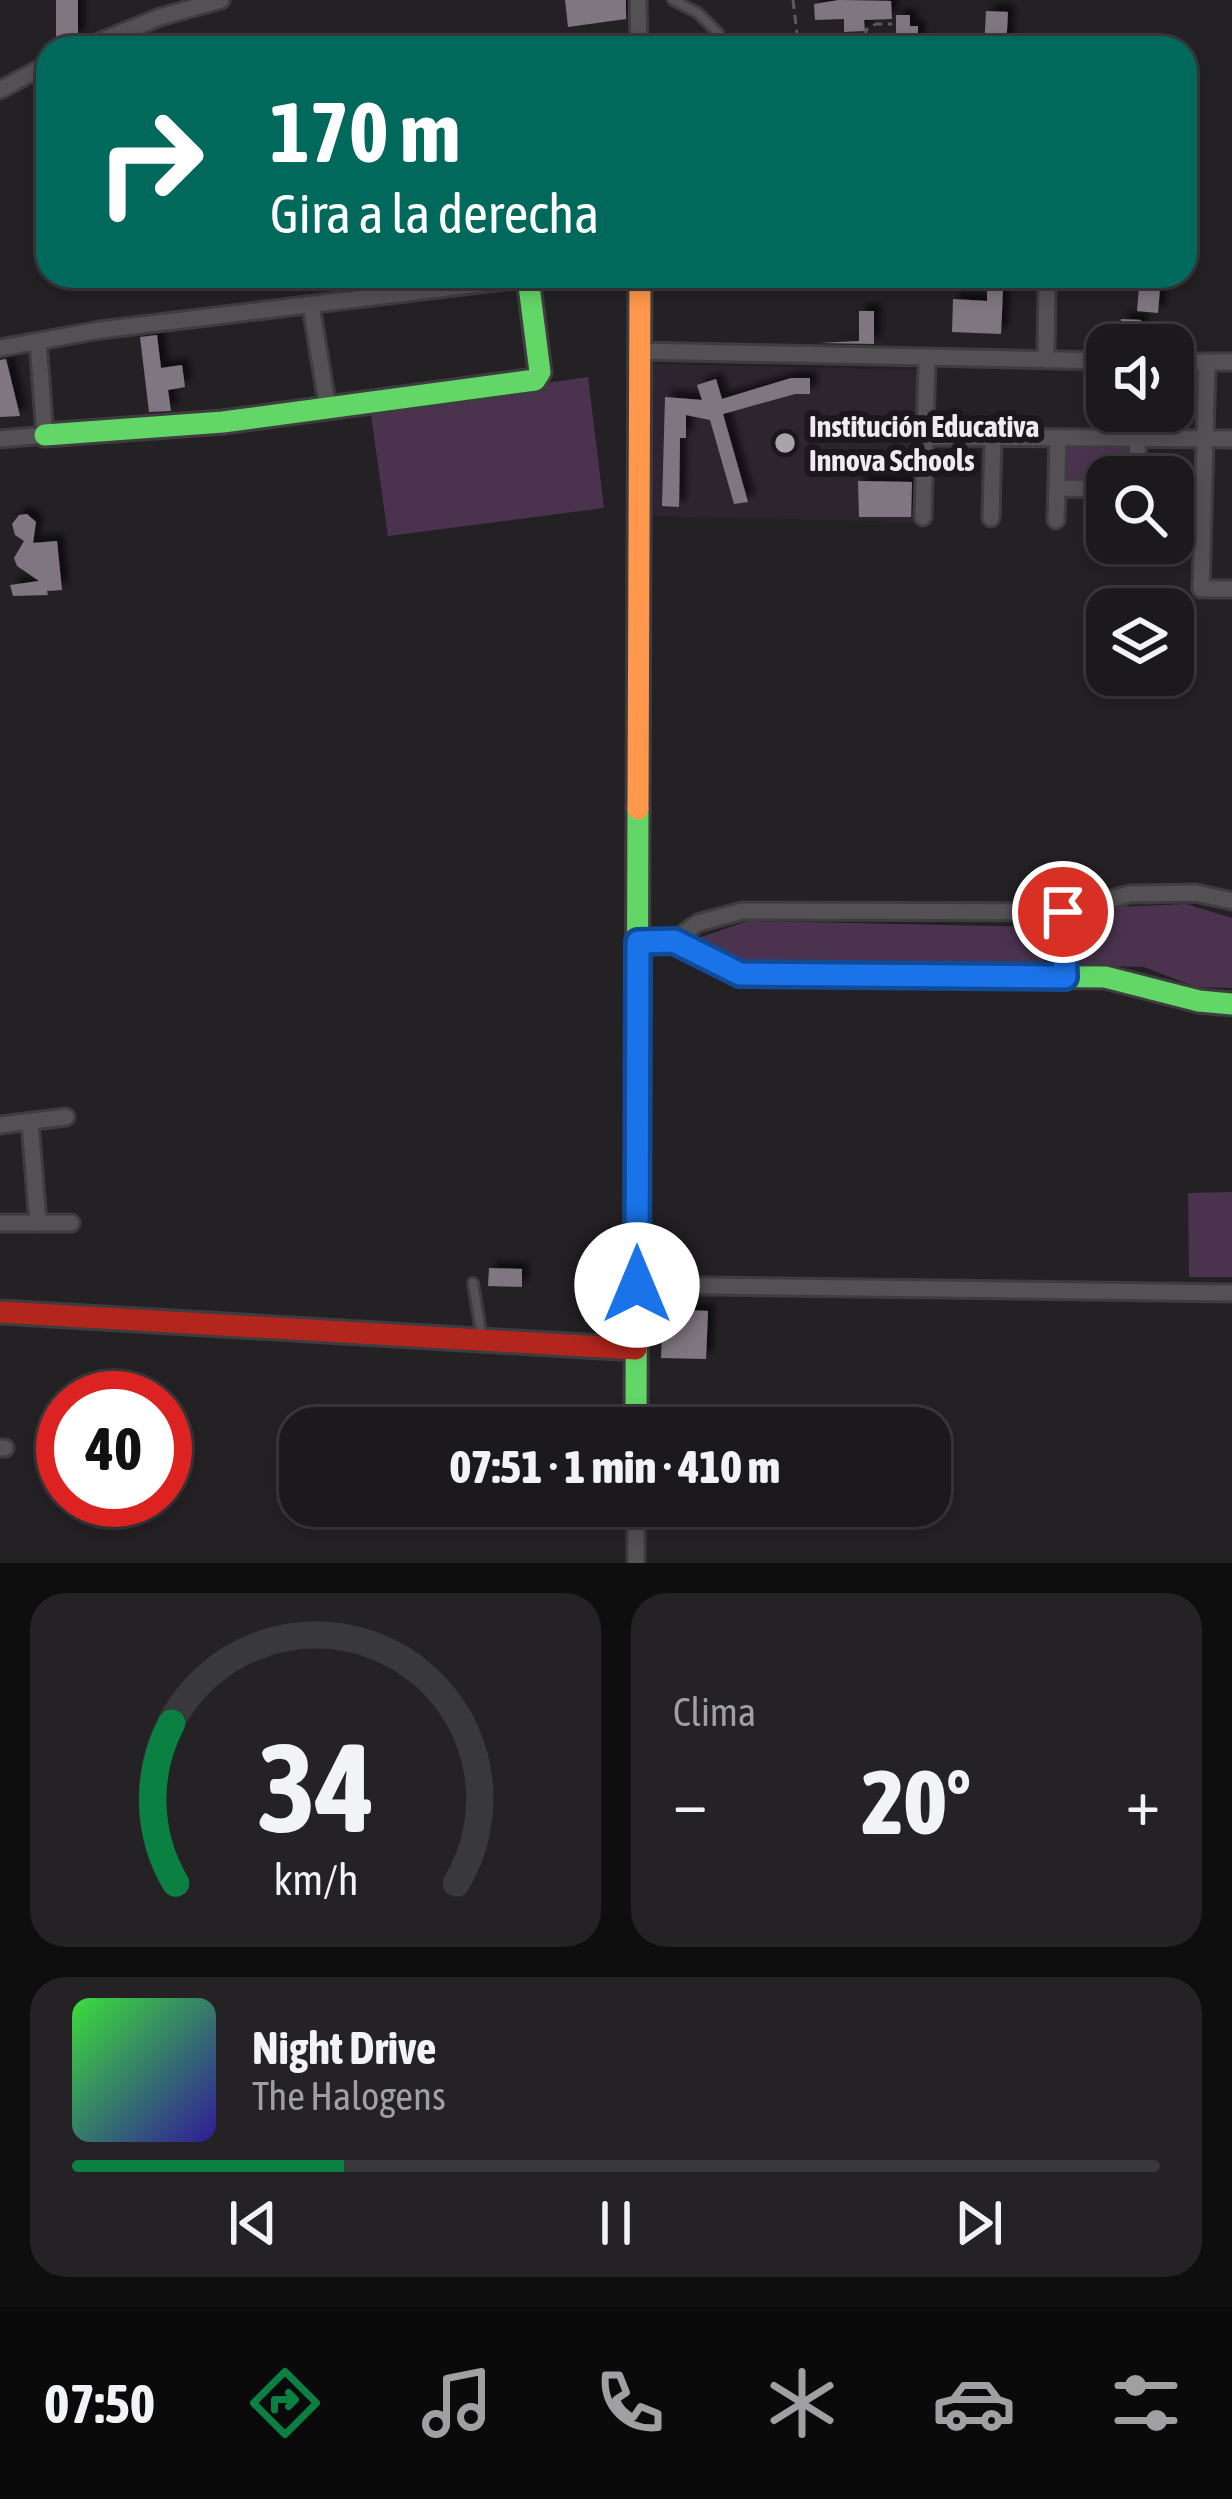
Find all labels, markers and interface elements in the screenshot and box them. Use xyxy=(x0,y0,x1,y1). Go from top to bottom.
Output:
icon: right xyxy=(72,84,228,240)
text: 170 m xyxy=(270,84,460,180)
text: Gira a la derecha xyxy=(270,183,599,244)
map controls xyxy=(1086,324,1194,696)
button: sound xyxy=(1086,324,1194,432)
place label: Institución Educativa Innova Schools xyxy=(809,409,1039,477)
marker: Institución Educativa Innova Schools xyxy=(772,430,798,456)
button: search xyxy=(1086,456,1194,564)
button: layers xyxy=(1086,588,1194,696)
pin xyxy=(1012,861,1114,963)
icon: arrive xyxy=(1030,879,1096,945)
position arrow xyxy=(574,1222,700,1348)
speed limit sign: 40 xyxy=(36,1371,192,1527)
text: 07:51 · 1 min · 410 m xyxy=(450,1441,780,1493)
text: Clima xyxy=(673,1690,756,1734)
text: 34 xyxy=(257,1715,374,1858)
text: 20° xyxy=(862,1750,971,1853)
text: − xyxy=(673,1763,707,1839)
text: + xyxy=(1126,1763,1160,1839)
text: km/h xyxy=(273,1855,358,1904)
text: Night Drive xyxy=(252,2022,437,2074)
text: The Halogens xyxy=(252,2074,446,2118)
icon: previous xyxy=(220,2190,286,2256)
icon: pause xyxy=(583,2190,649,2256)
icon: next xyxy=(946,2190,1012,2256)
icon: directions xyxy=(243,2361,327,2445)
icon: music xyxy=(415,2361,499,2445)
icon: phone xyxy=(588,2361,672,2445)
icon: climate xyxy=(760,2361,844,2445)
icon: car xyxy=(932,2361,1016,2445)
icon: filters xyxy=(1104,2361,1188,2445)
text: 07:50 xyxy=(44,2373,155,2434)

